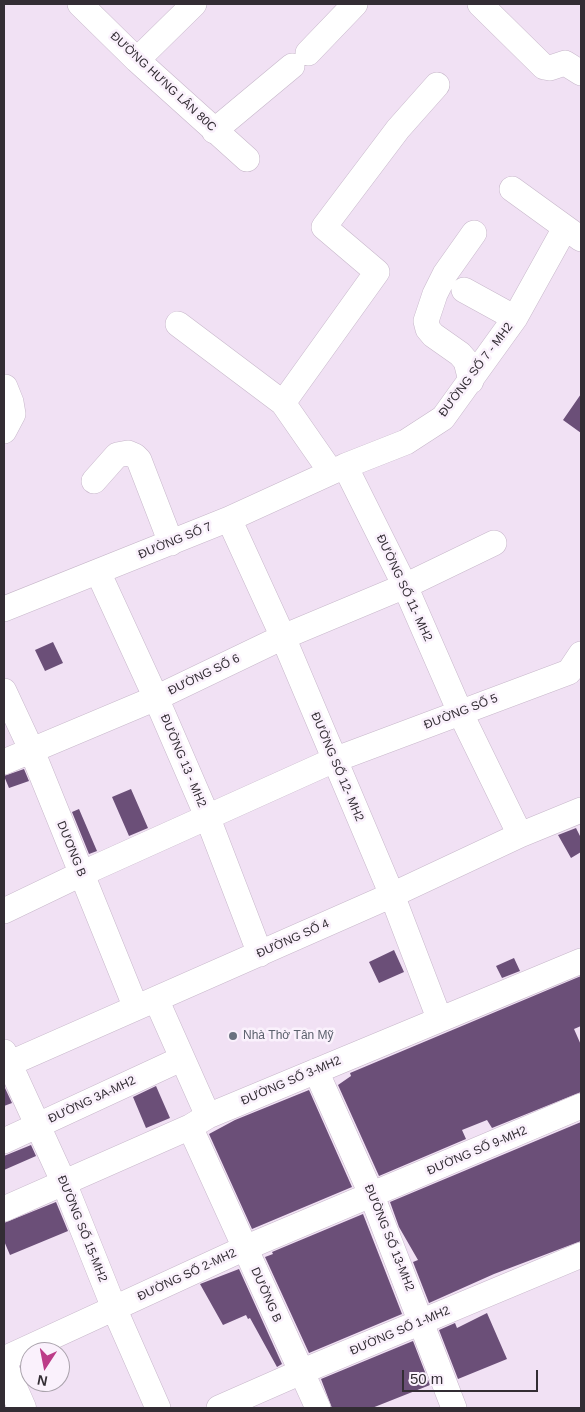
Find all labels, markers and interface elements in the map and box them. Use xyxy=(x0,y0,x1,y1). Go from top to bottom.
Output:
street label: ĐƯỜNG HƯNG LÂN 80C xyxy=(107,29,219,135)
street label: ĐƯỜNG SỐ 7 - MH2 xyxy=(436,320,516,420)
street label: ĐƯỜNG SỐ 7 xyxy=(136,520,214,562)
street label: ĐƯỜNG SỐ 11- MH2 xyxy=(373,532,435,644)
street label: ĐƯỜNG SỐ 6 xyxy=(166,651,242,699)
street label: ĐƯỜNG SỐ 5 xyxy=(422,691,500,733)
street label: ĐƯỜNG SỐ 12- MH2 xyxy=(307,710,367,824)
street label: ĐƯỜNG 13 - MH2 xyxy=(157,712,209,810)
street label: DƯƠNG B xyxy=(53,819,89,879)
street label: ĐƯỜNG SỐ 4 xyxy=(254,917,332,961)
place label: Nhà Thờ Tân Mỹ xyxy=(243,1029,334,1043)
marker: Nhà Thờ Tân Mỹ xyxy=(227,1030,239,1042)
street label: ĐƯỜNG SỐ 3-MH2 xyxy=(239,1053,343,1109)
street label: ĐƯỜNG 3A-MH2 xyxy=(46,1073,138,1127)
street label: ĐƯỜNG SỐ 9-MH2 xyxy=(425,1123,529,1179)
street label: ĐƯỜNG SỐ 15-MH2 xyxy=(54,1174,110,1284)
street label: ĐƯỜNG SỐ 13-MH2 xyxy=(361,1183,417,1293)
street label: ĐƯỜNG SỐ 2-MH2 xyxy=(135,1246,239,1304)
street label: DƯỜNG B xyxy=(248,1265,284,1325)
street label: ĐƯỜNG SỐ 1-MH2 xyxy=(348,1303,452,1359)
north arrow xyxy=(20,1342,70,1392)
scale bar xyxy=(405,1360,541,1392)
text: 50 m xyxy=(410,1370,443,1387)
text: N xyxy=(36,1372,49,1390)

